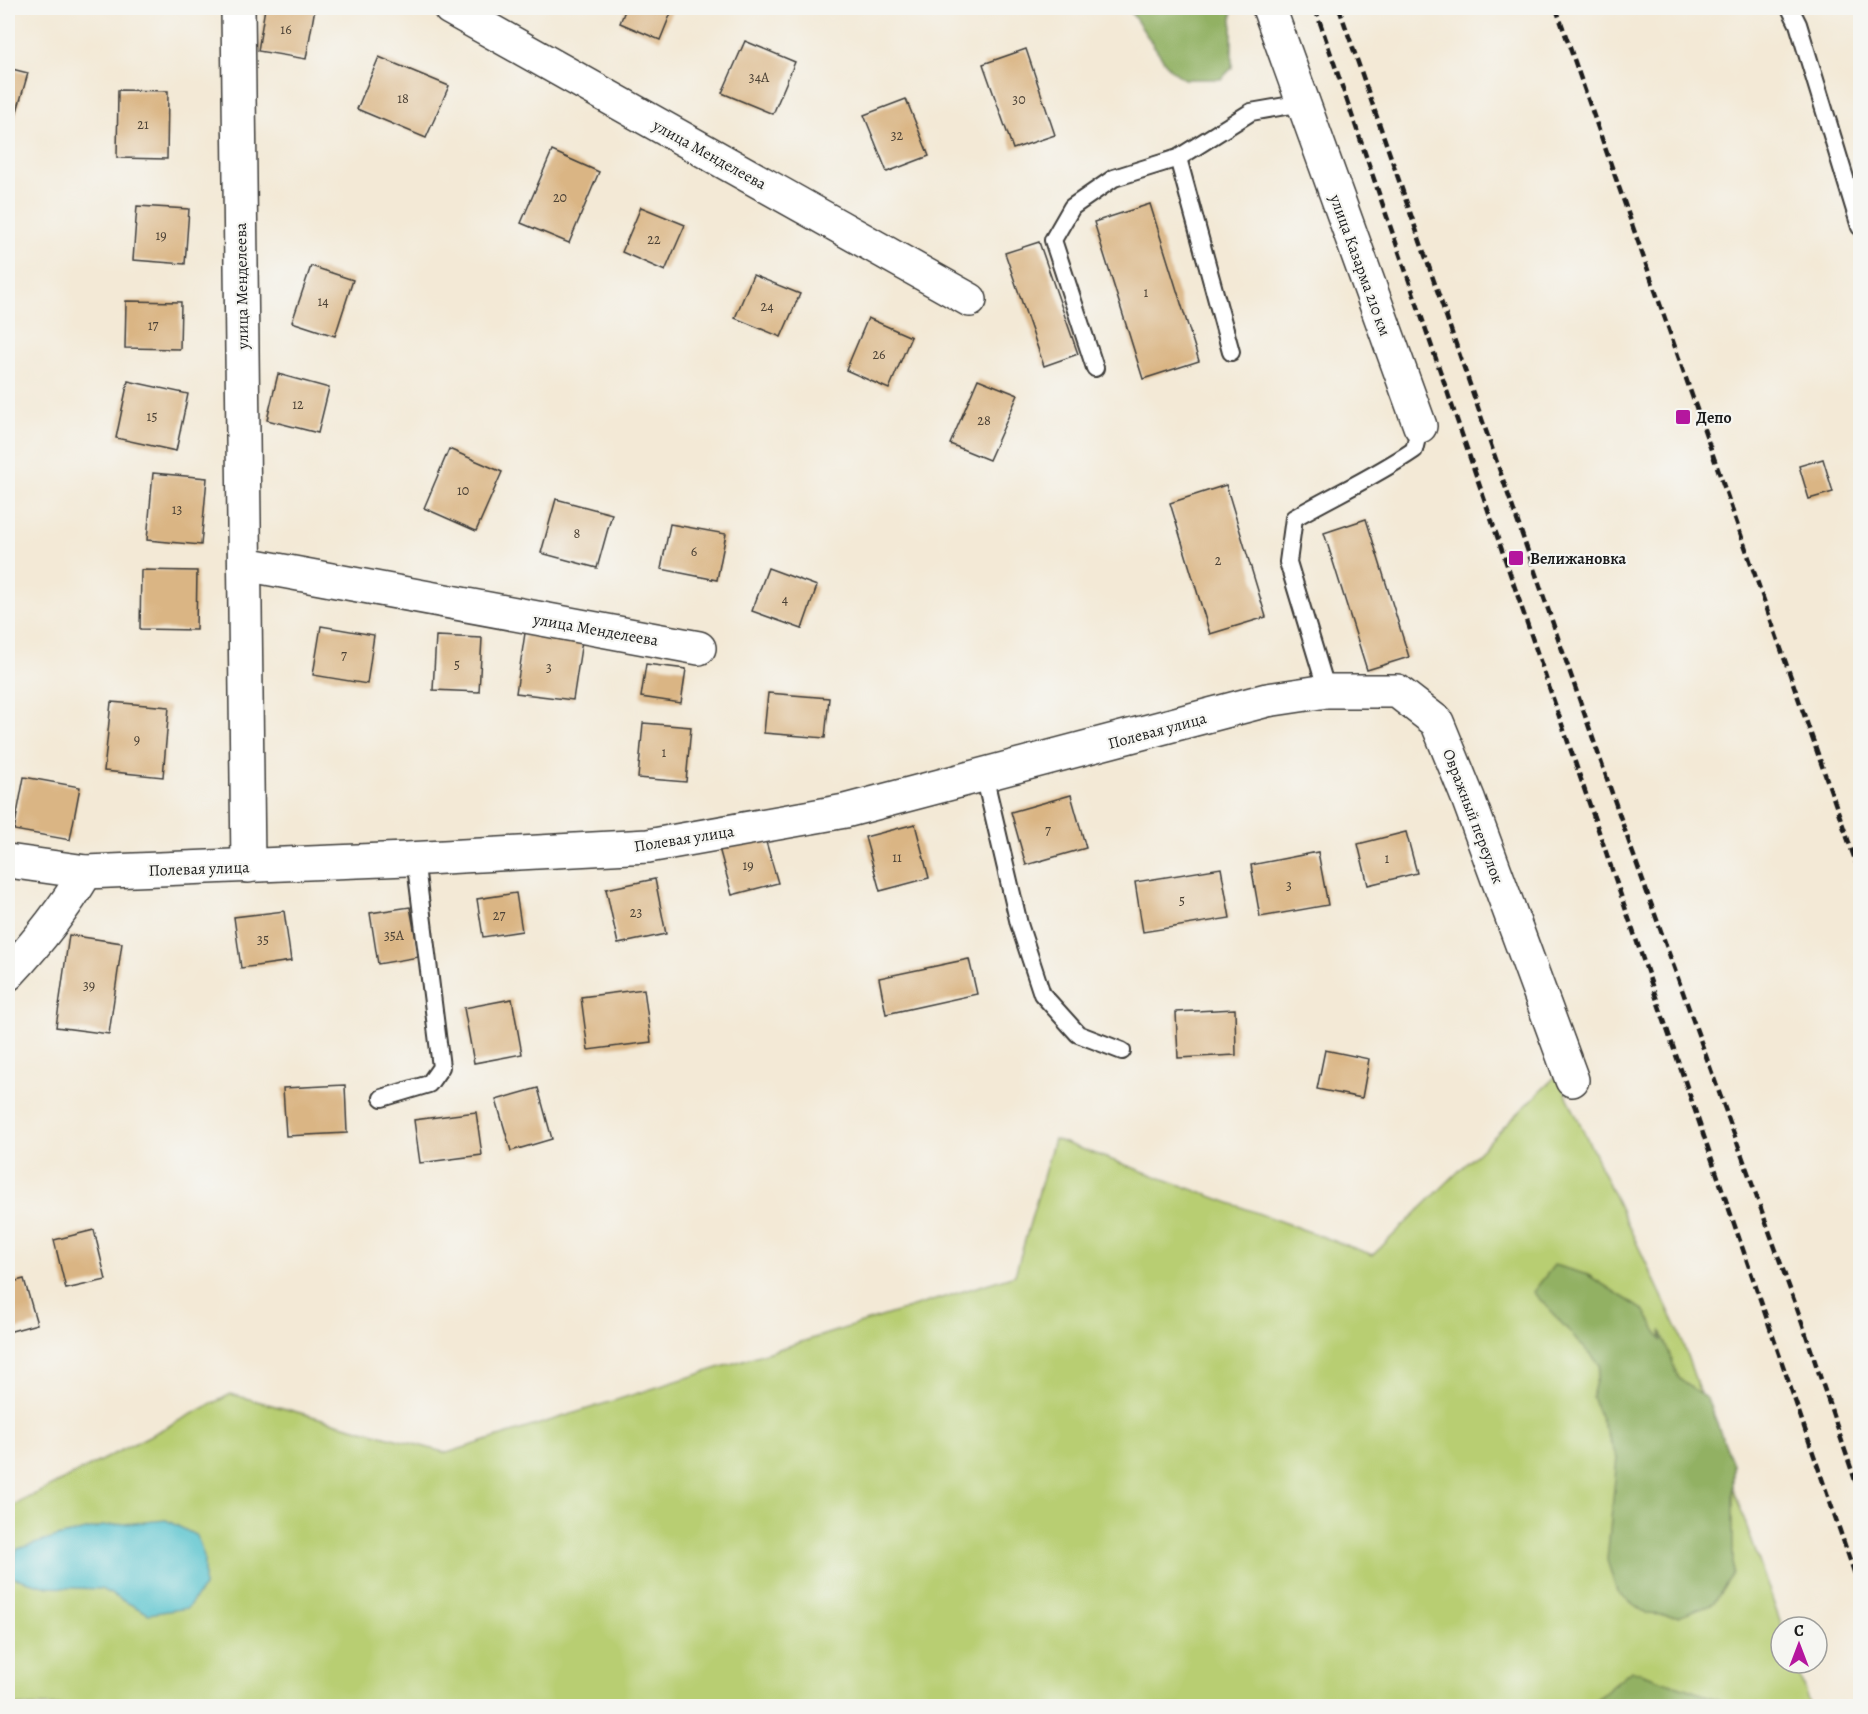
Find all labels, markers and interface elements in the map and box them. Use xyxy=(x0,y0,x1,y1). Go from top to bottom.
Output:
house number: 16 xyxy=(280,20,292,39)
house number: 34А xyxy=(749,68,770,87)
house number: 18 xyxy=(397,89,409,108)
house number: 30 xyxy=(1012,90,1026,109)
street label: улица Менделеева xyxy=(648,114,771,195)
house number: 21 xyxy=(137,115,149,134)
house number: 32 xyxy=(891,126,904,145)
house number: 20 xyxy=(553,188,567,207)
street label: улица Казарма 210 км xyxy=(1324,191,1396,339)
street label: улица Менделеева xyxy=(230,222,254,350)
house number: 19 xyxy=(155,226,167,245)
house number: 22 xyxy=(647,230,661,249)
house number: 1 xyxy=(1144,283,1149,302)
house number: 14 xyxy=(317,292,329,311)
house number: 24 xyxy=(761,297,774,316)
house number: 17 xyxy=(148,316,158,335)
house number: 26 xyxy=(872,345,886,364)
house number: 12 xyxy=(292,395,304,414)
house number: 15 xyxy=(147,407,157,426)
place label: Депо xyxy=(1696,407,1732,429)
marker: Депо xyxy=(1674,408,1692,426)
house number: 28 xyxy=(977,411,991,430)
house number: 10 xyxy=(457,481,469,500)
house number: 13 xyxy=(172,500,182,519)
house number: 8 xyxy=(574,524,581,543)
house number: 6 xyxy=(691,542,697,561)
place label: Велижановка xyxy=(1530,548,1627,570)
marker: Велижановка xyxy=(1507,549,1525,567)
house number: 2 xyxy=(1215,551,1222,570)
house number: 4 xyxy=(782,590,788,609)
street label: улица Менделеева xyxy=(531,608,661,652)
house number: 7 xyxy=(341,646,347,665)
house number: 5 xyxy=(454,655,460,674)
house number: 3 xyxy=(546,658,552,677)
street label: Полевая улица xyxy=(1106,707,1210,755)
house number: 9 xyxy=(134,730,140,749)
house number: 1 xyxy=(662,743,667,762)
street label: Овражный переулок xyxy=(1437,746,1509,887)
street label: Полевая улица xyxy=(633,820,736,858)
house number: 7 xyxy=(1045,821,1051,840)
house number: 11 xyxy=(892,848,902,867)
house number: 1 xyxy=(1385,849,1390,868)
street label: Полевая улица xyxy=(148,856,251,882)
house number: 19 xyxy=(742,856,754,875)
house number: 3 xyxy=(1286,876,1292,895)
house number: 5 xyxy=(1179,891,1185,910)
house number: 23 xyxy=(630,903,642,922)
house number: 27 xyxy=(493,906,505,925)
house number: 35А xyxy=(384,926,405,945)
house number: 35 xyxy=(257,930,269,949)
house number: 39 xyxy=(83,976,95,995)
north arrow xyxy=(1769,1615,1829,1675)
text: С xyxy=(1794,1620,1804,1642)

